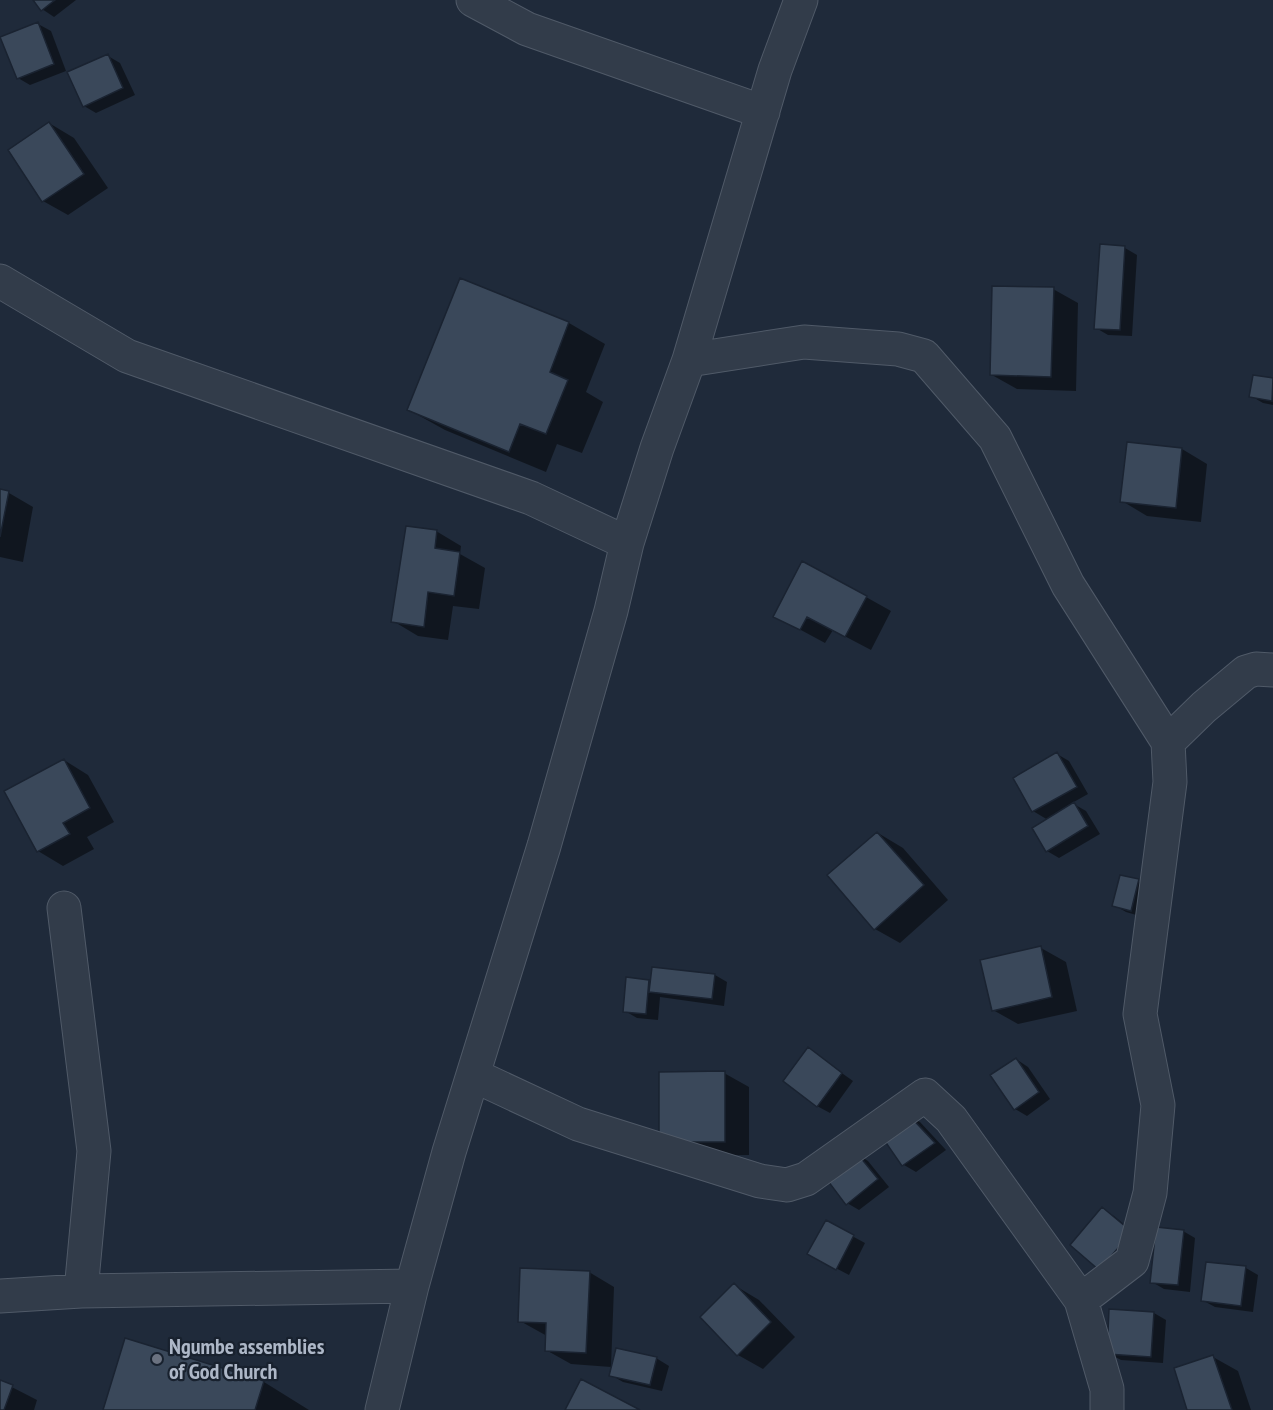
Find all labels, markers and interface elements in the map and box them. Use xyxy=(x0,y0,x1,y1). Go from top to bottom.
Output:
place label: Ngumbe assemblies of God Church xyxy=(169,1332,325,1385)
marker: Ngumbe assemblies of God Church xyxy=(150,1352,164,1366)

